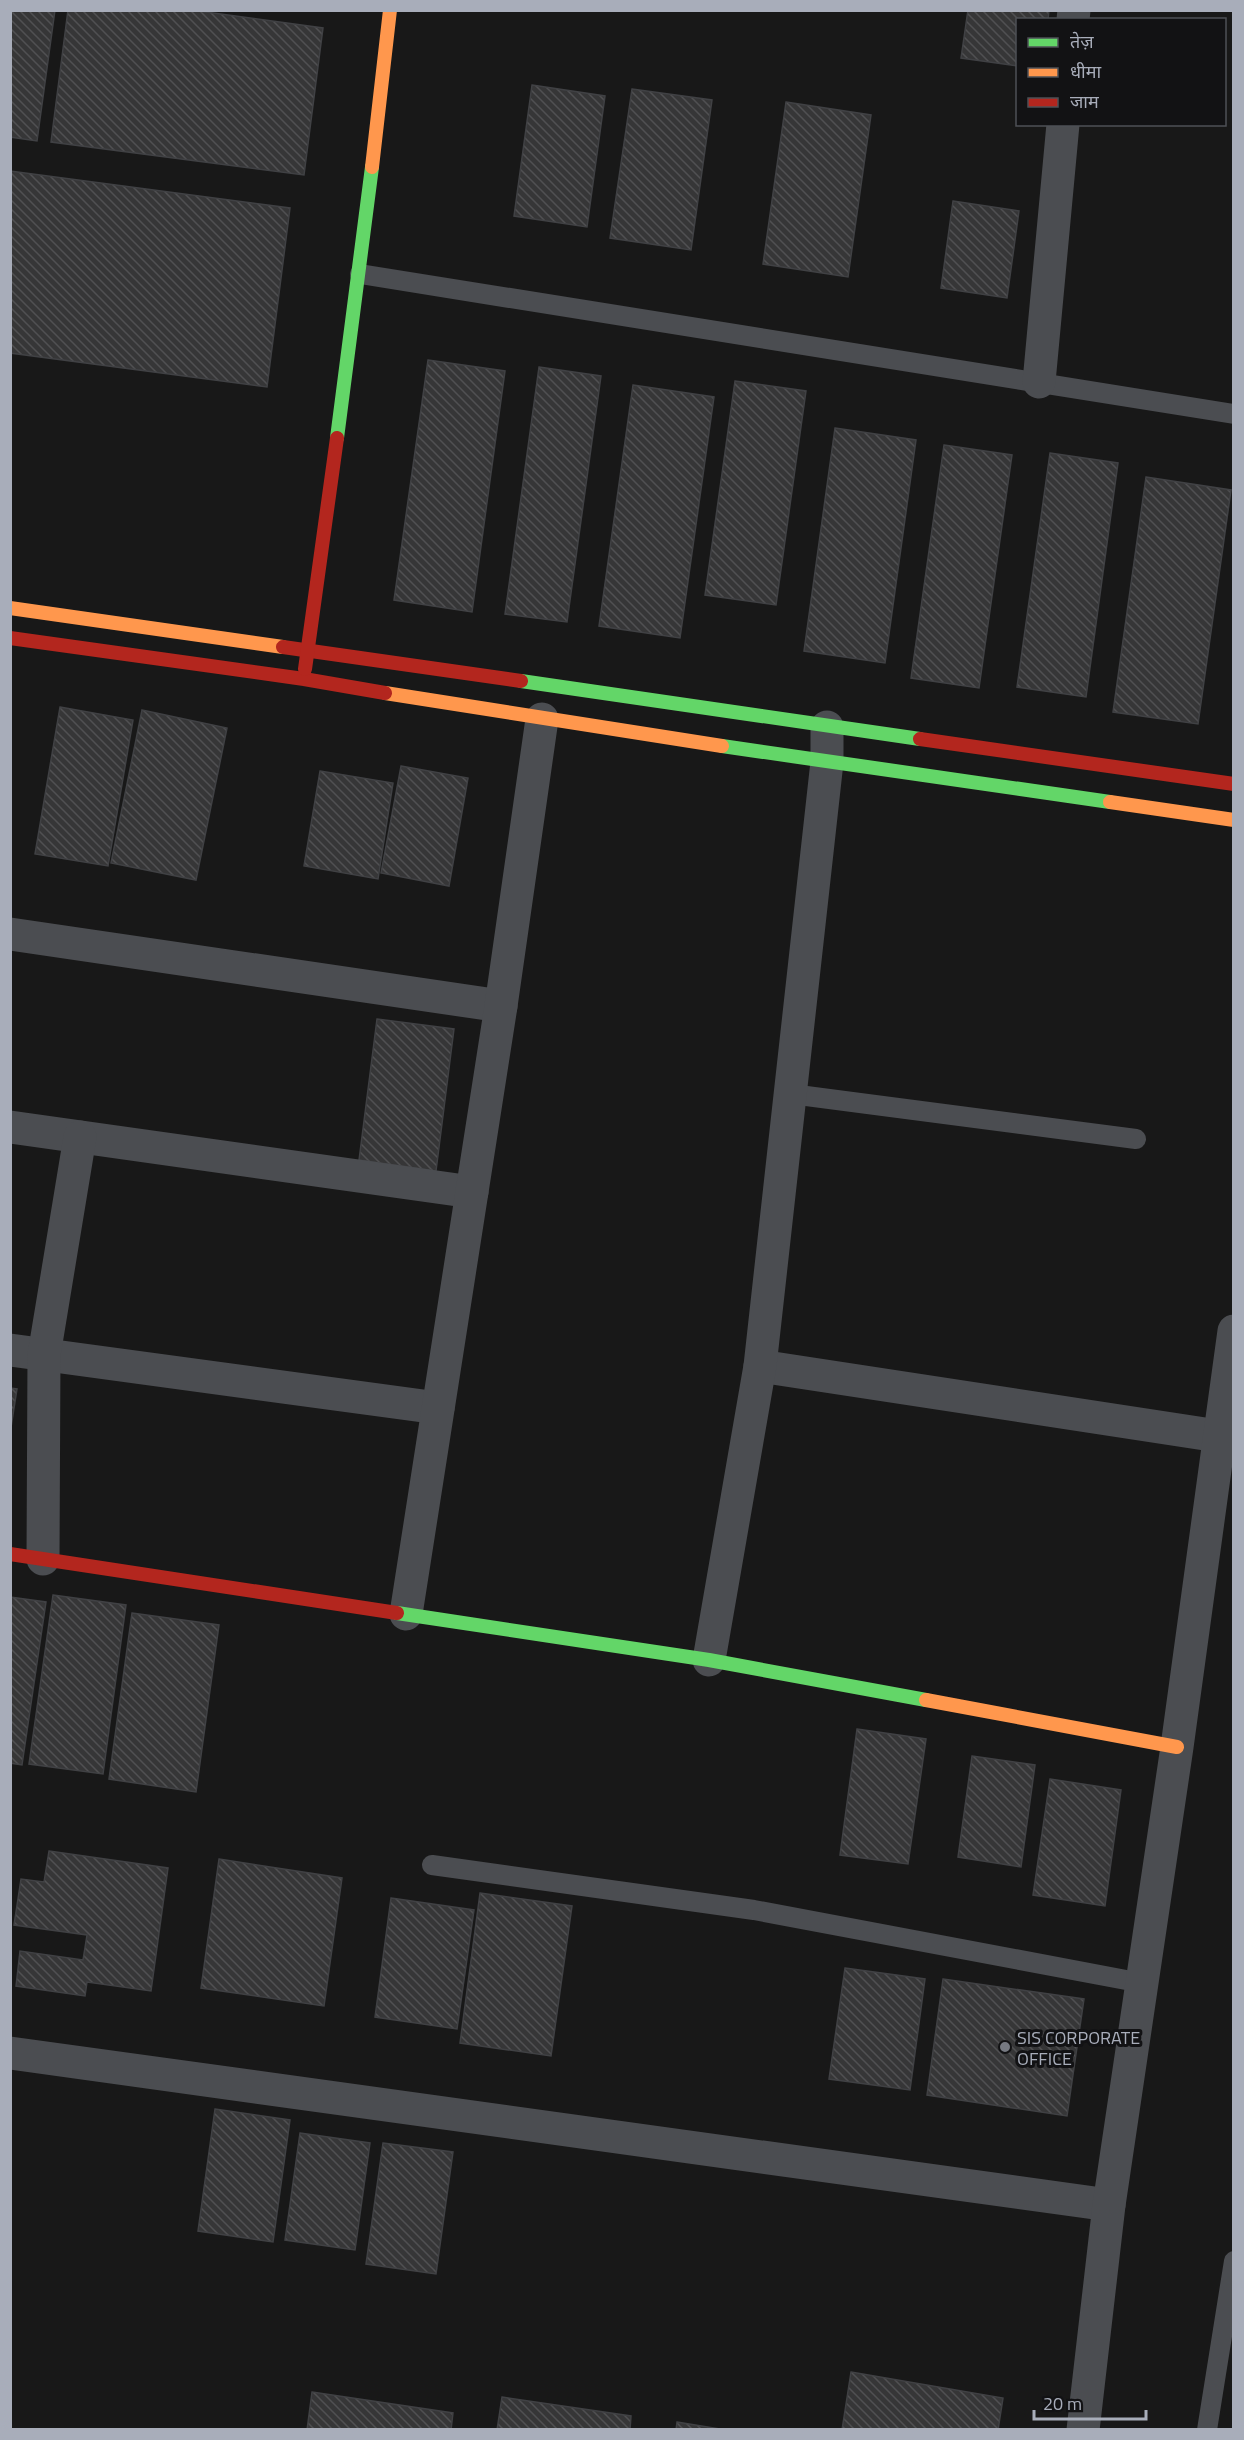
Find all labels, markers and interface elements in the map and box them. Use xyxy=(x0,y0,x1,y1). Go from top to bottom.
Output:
legend xyxy=(1016,18,1226,126)
text: तेज़ xyxy=(1070,28,1094,55)
text: धीमा xyxy=(1070,58,1101,85)
text: जाम xyxy=(1070,88,1100,115)
place label: SIS CORPORATE OFFICE xyxy=(1017,2024,1140,2072)
marker: SIS CORPORATE OFFICE xyxy=(998,2040,1012,2054)
scale bar xyxy=(1034,2383,1146,2421)
text: 20 m xyxy=(1043,2390,1082,2417)

